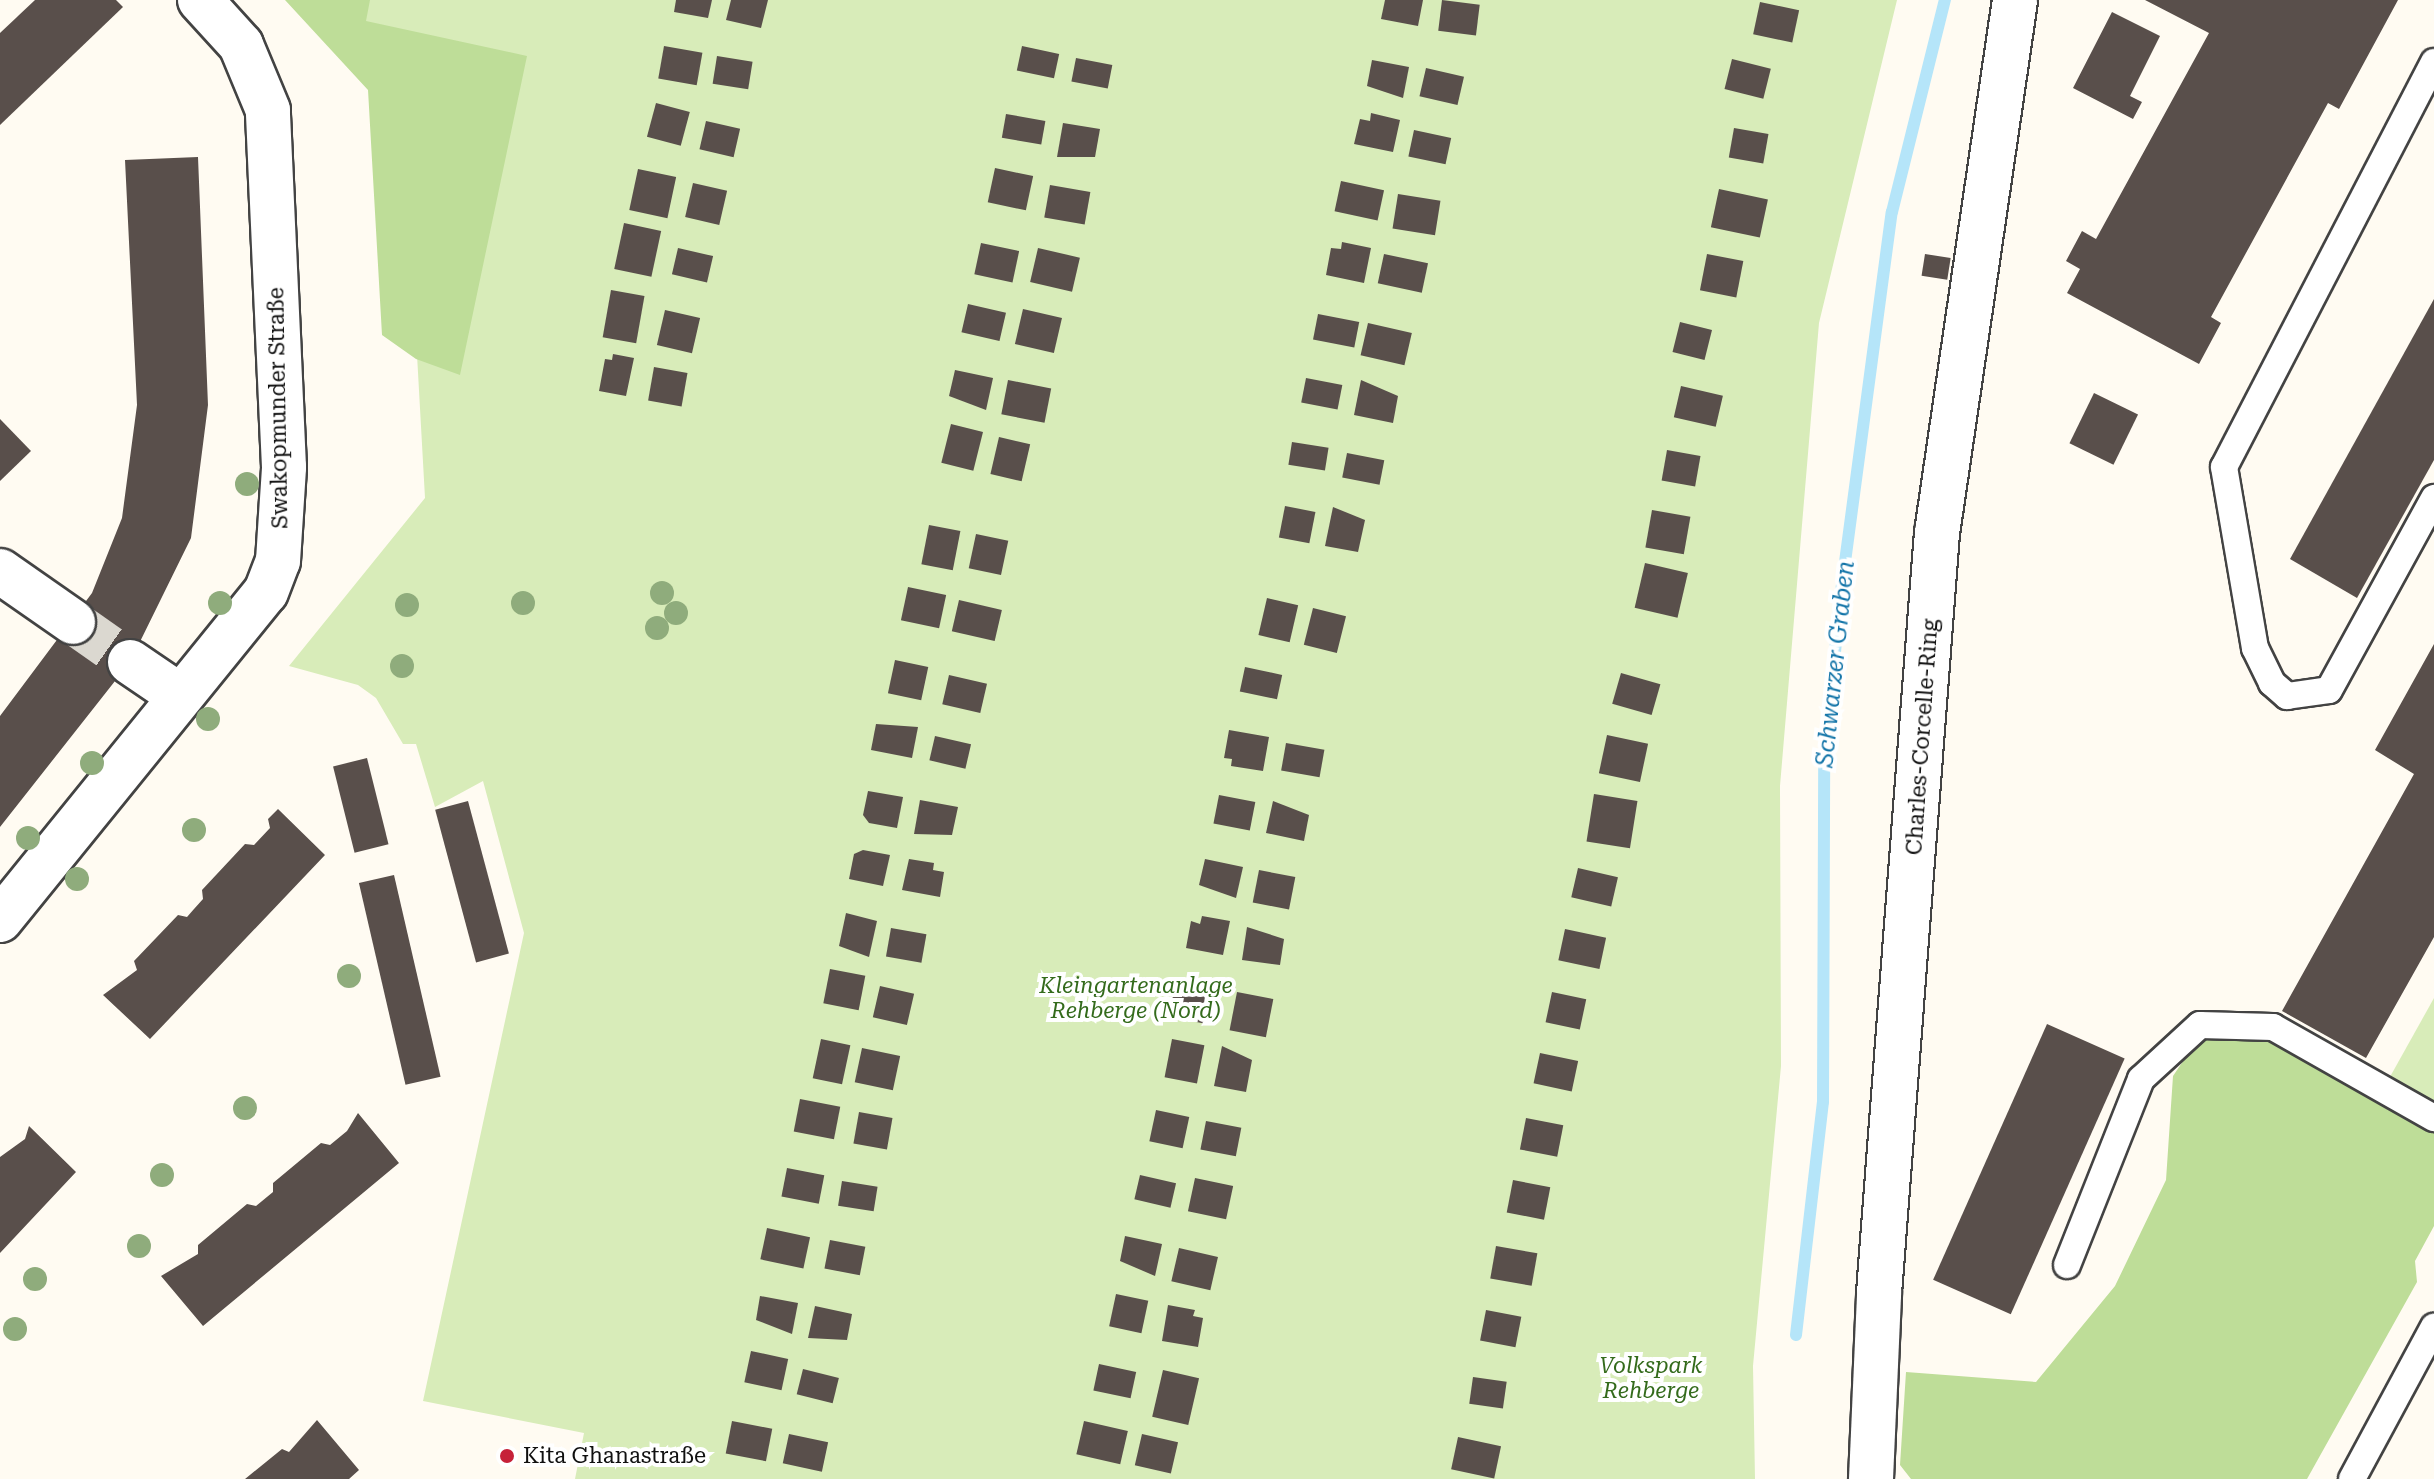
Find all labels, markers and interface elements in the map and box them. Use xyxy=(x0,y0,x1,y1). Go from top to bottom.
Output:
street label: Swakopmunder Straße xyxy=(263,287,293,529)
water label: Schwarzer Graben xyxy=(1811,559,1861,769)
street label: Charles-Corcelle-Ring xyxy=(1901,618,1943,856)
park label: Kleingartenanlage Rehberge (Nord) xyxy=(1039,972,1233,1024)
park label: Volkspark Rehberge xyxy=(1599,1352,1703,1404)
place label: Kita Ghanastraße xyxy=(523,1443,706,1469)
marker: Kita Ghanastraße xyxy=(498,1447,516,1465)

